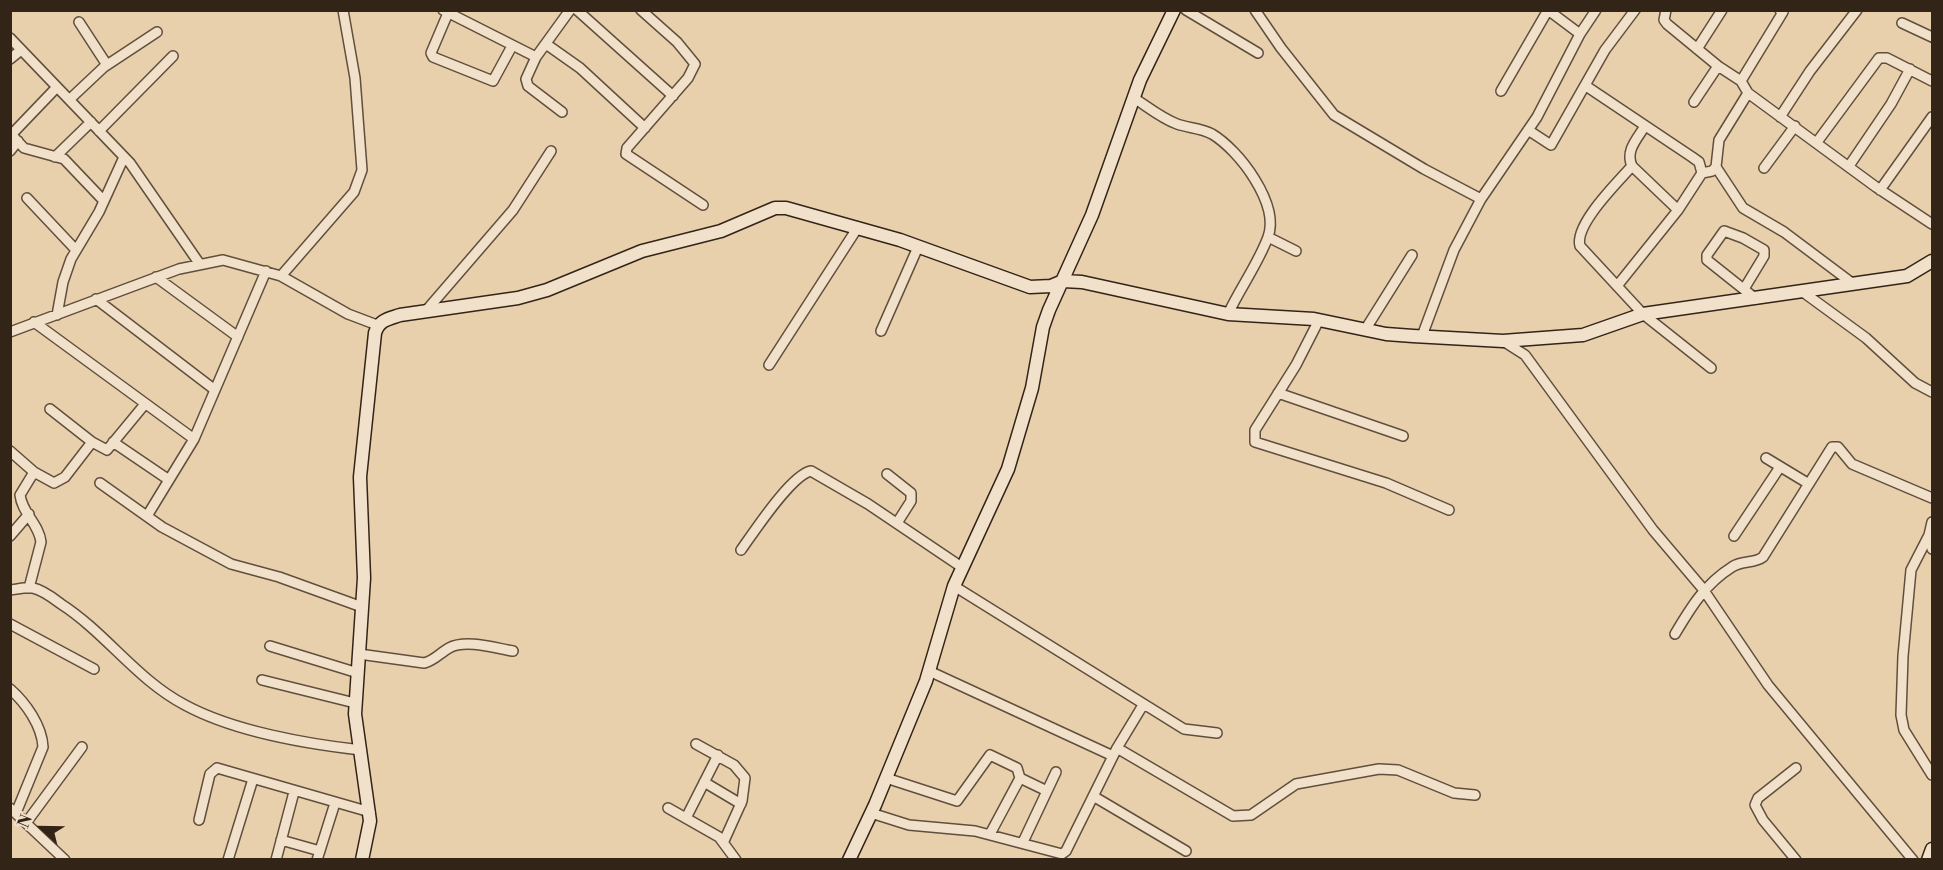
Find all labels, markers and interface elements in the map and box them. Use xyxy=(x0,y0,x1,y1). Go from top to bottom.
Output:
north arrow xyxy=(12,798,72,858)
text: N xyxy=(14,812,37,831)

